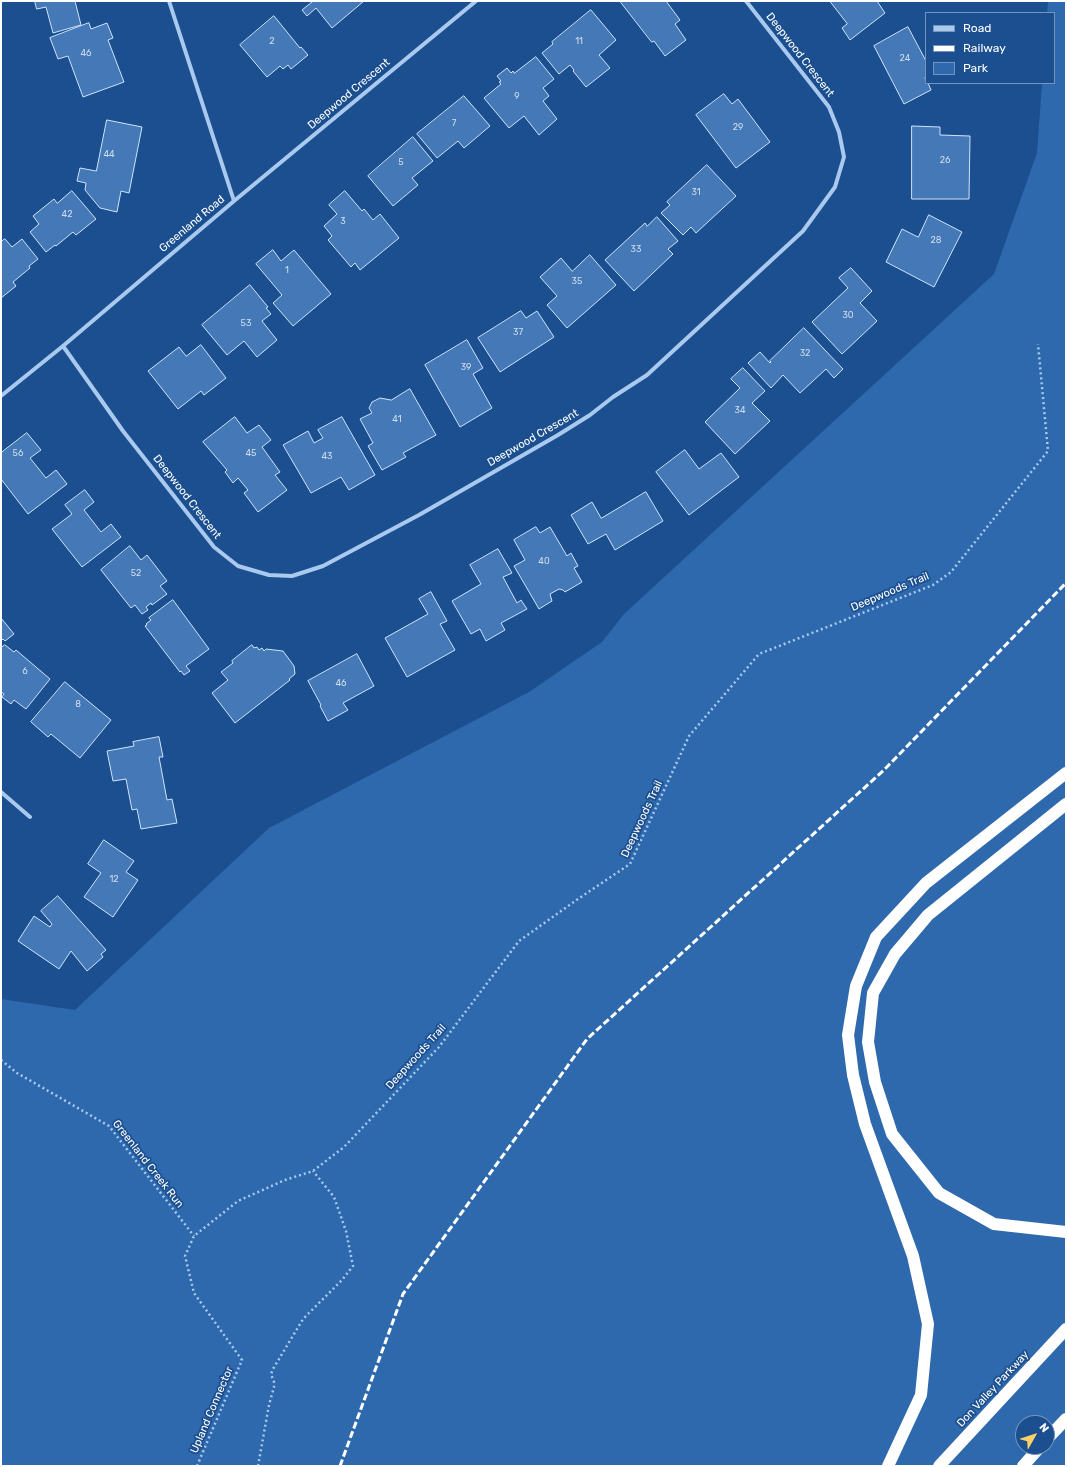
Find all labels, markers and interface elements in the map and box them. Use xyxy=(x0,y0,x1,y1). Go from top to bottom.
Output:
street label: Deepwood Crescent xyxy=(763,10,837,100)
legend xyxy=(925,12,1055,84)
text: Road xyxy=(963,21,991,35)
house number: 2 xyxy=(269,36,275,46)
house number: 11 xyxy=(575,36,583,46)
text: Railway xyxy=(963,41,1006,55)
house number: 46 xyxy=(80,48,92,58)
house number: 24 xyxy=(900,53,910,63)
street label: Deepwood Crescent xyxy=(305,56,393,132)
text: Park xyxy=(963,61,988,75)
house number: 9 xyxy=(514,91,520,101)
house number: 7 xyxy=(452,118,456,128)
house number: 29 xyxy=(733,122,743,132)
house number: 44 xyxy=(103,149,115,159)
house number: 26 xyxy=(940,155,950,165)
house number: 5 xyxy=(398,157,404,167)
house number: 31 xyxy=(691,187,701,197)
street label: Greenland Road xyxy=(157,193,227,255)
house number: 42 xyxy=(62,209,72,219)
house number: 3 xyxy=(340,216,346,226)
house number: 28 xyxy=(930,235,942,245)
house number: 33 xyxy=(631,244,641,254)
house number: 1 xyxy=(285,265,289,275)
house number: 35 xyxy=(572,276,582,286)
house number: 30 xyxy=(842,310,854,320)
house number: 53 xyxy=(241,318,251,328)
house number: 37 xyxy=(513,327,523,337)
house number: 32 xyxy=(800,348,810,358)
house number: 39 xyxy=(461,362,471,372)
house number: 34 xyxy=(735,405,745,415)
street label: Deepwood Crescent xyxy=(485,407,581,469)
house number: 41 xyxy=(392,414,402,424)
house number: 56 xyxy=(13,448,23,458)
house number: 45 xyxy=(246,448,256,458)
house number: 43 xyxy=(322,451,332,461)
street label: Deepwood Crescent xyxy=(150,452,224,542)
house number: 40 xyxy=(538,556,550,566)
house number: 52 xyxy=(131,568,141,578)
street label: Deepwoods Trail xyxy=(849,570,931,614)
house number: 6 xyxy=(22,666,28,676)
house number: 46 xyxy=(335,678,347,688)
house number: 8 xyxy=(75,699,81,709)
street label: Deepwoods Trail xyxy=(618,778,666,860)
house number: 12 xyxy=(109,874,119,884)
street label: Deepwoods Trail xyxy=(383,1022,449,1092)
street label: Greenland Creek Run xyxy=(110,1117,186,1211)
street label: Don Valley Parkway xyxy=(954,1348,1032,1430)
street label: Upland Connector xyxy=(188,1365,236,1455)
north arrow xyxy=(1015,1415,1055,1455)
text: N xyxy=(1036,1421,1051,1435)

